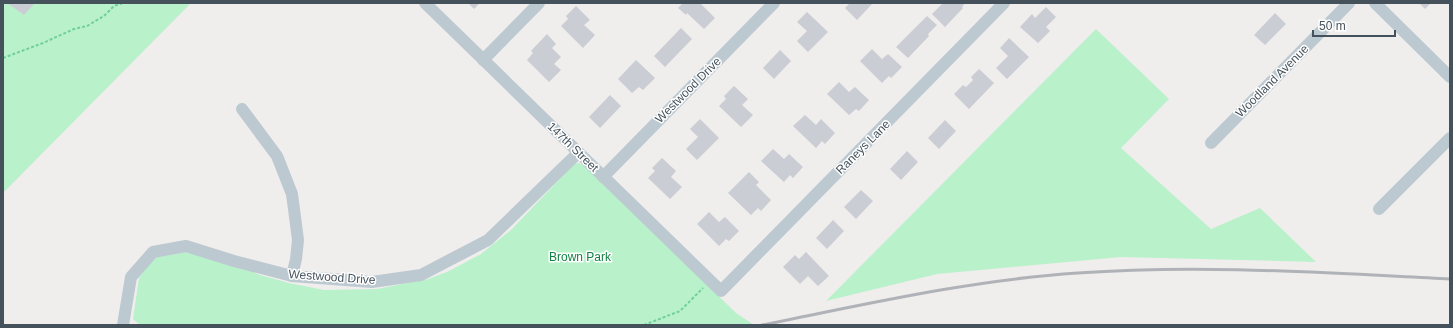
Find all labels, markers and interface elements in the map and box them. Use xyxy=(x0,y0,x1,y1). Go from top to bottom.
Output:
scale bar xyxy=(1313,12,1395,38)
text: 50 m xyxy=(1319,19,1346,33)
street label: Woodland Avenue xyxy=(1233,42,1311,120)
street label: Westwood Drive xyxy=(652,54,724,126)
street label: Raneys Lane xyxy=(833,117,893,177)
street label: 147th Street xyxy=(545,119,602,175)
park label: Brown Park xyxy=(549,250,612,264)
street label: Westwood Drive xyxy=(288,267,376,287)

